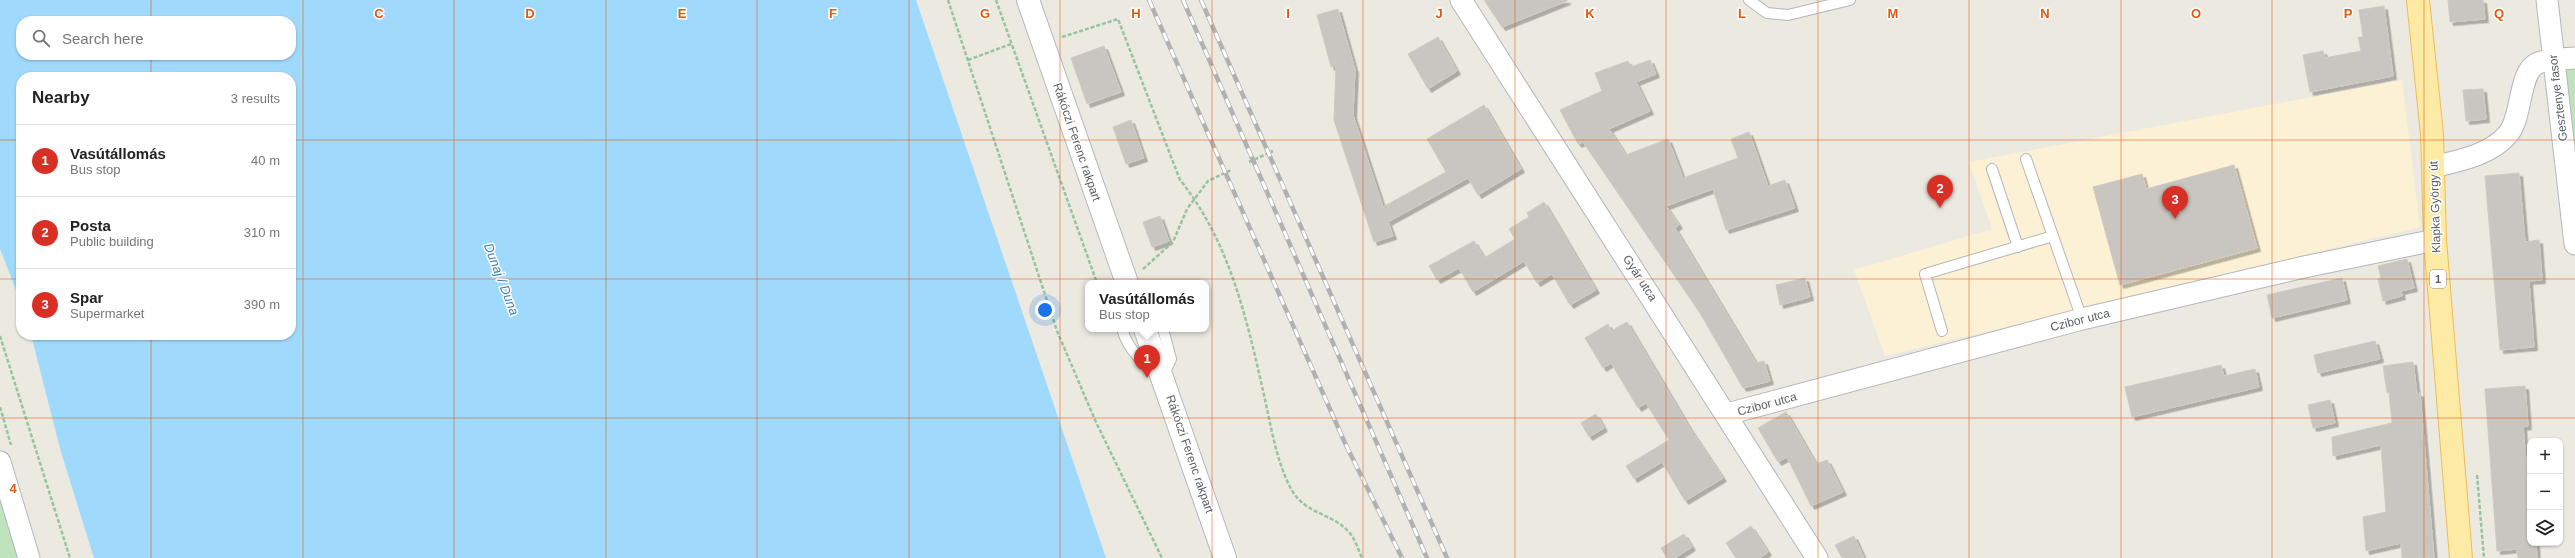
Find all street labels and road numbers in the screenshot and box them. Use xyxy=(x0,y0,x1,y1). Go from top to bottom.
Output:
street label: Gesztenye fasor xyxy=(2546,54,2570,142)
street label: Rákóczi Ferenc rakpart xyxy=(1050,81,1104,204)
street label: Klapka György út xyxy=(2426,160,2444,253)
street label: Gyár utca xyxy=(1620,252,1660,304)
road number: 1 xyxy=(2430,270,2446,288)
street label: Czibor utca xyxy=(2049,306,2111,334)
street label: Czibor utca xyxy=(1736,389,1798,419)
street label: Rákóczi Ferenc rakpart xyxy=(1163,393,1217,516)

